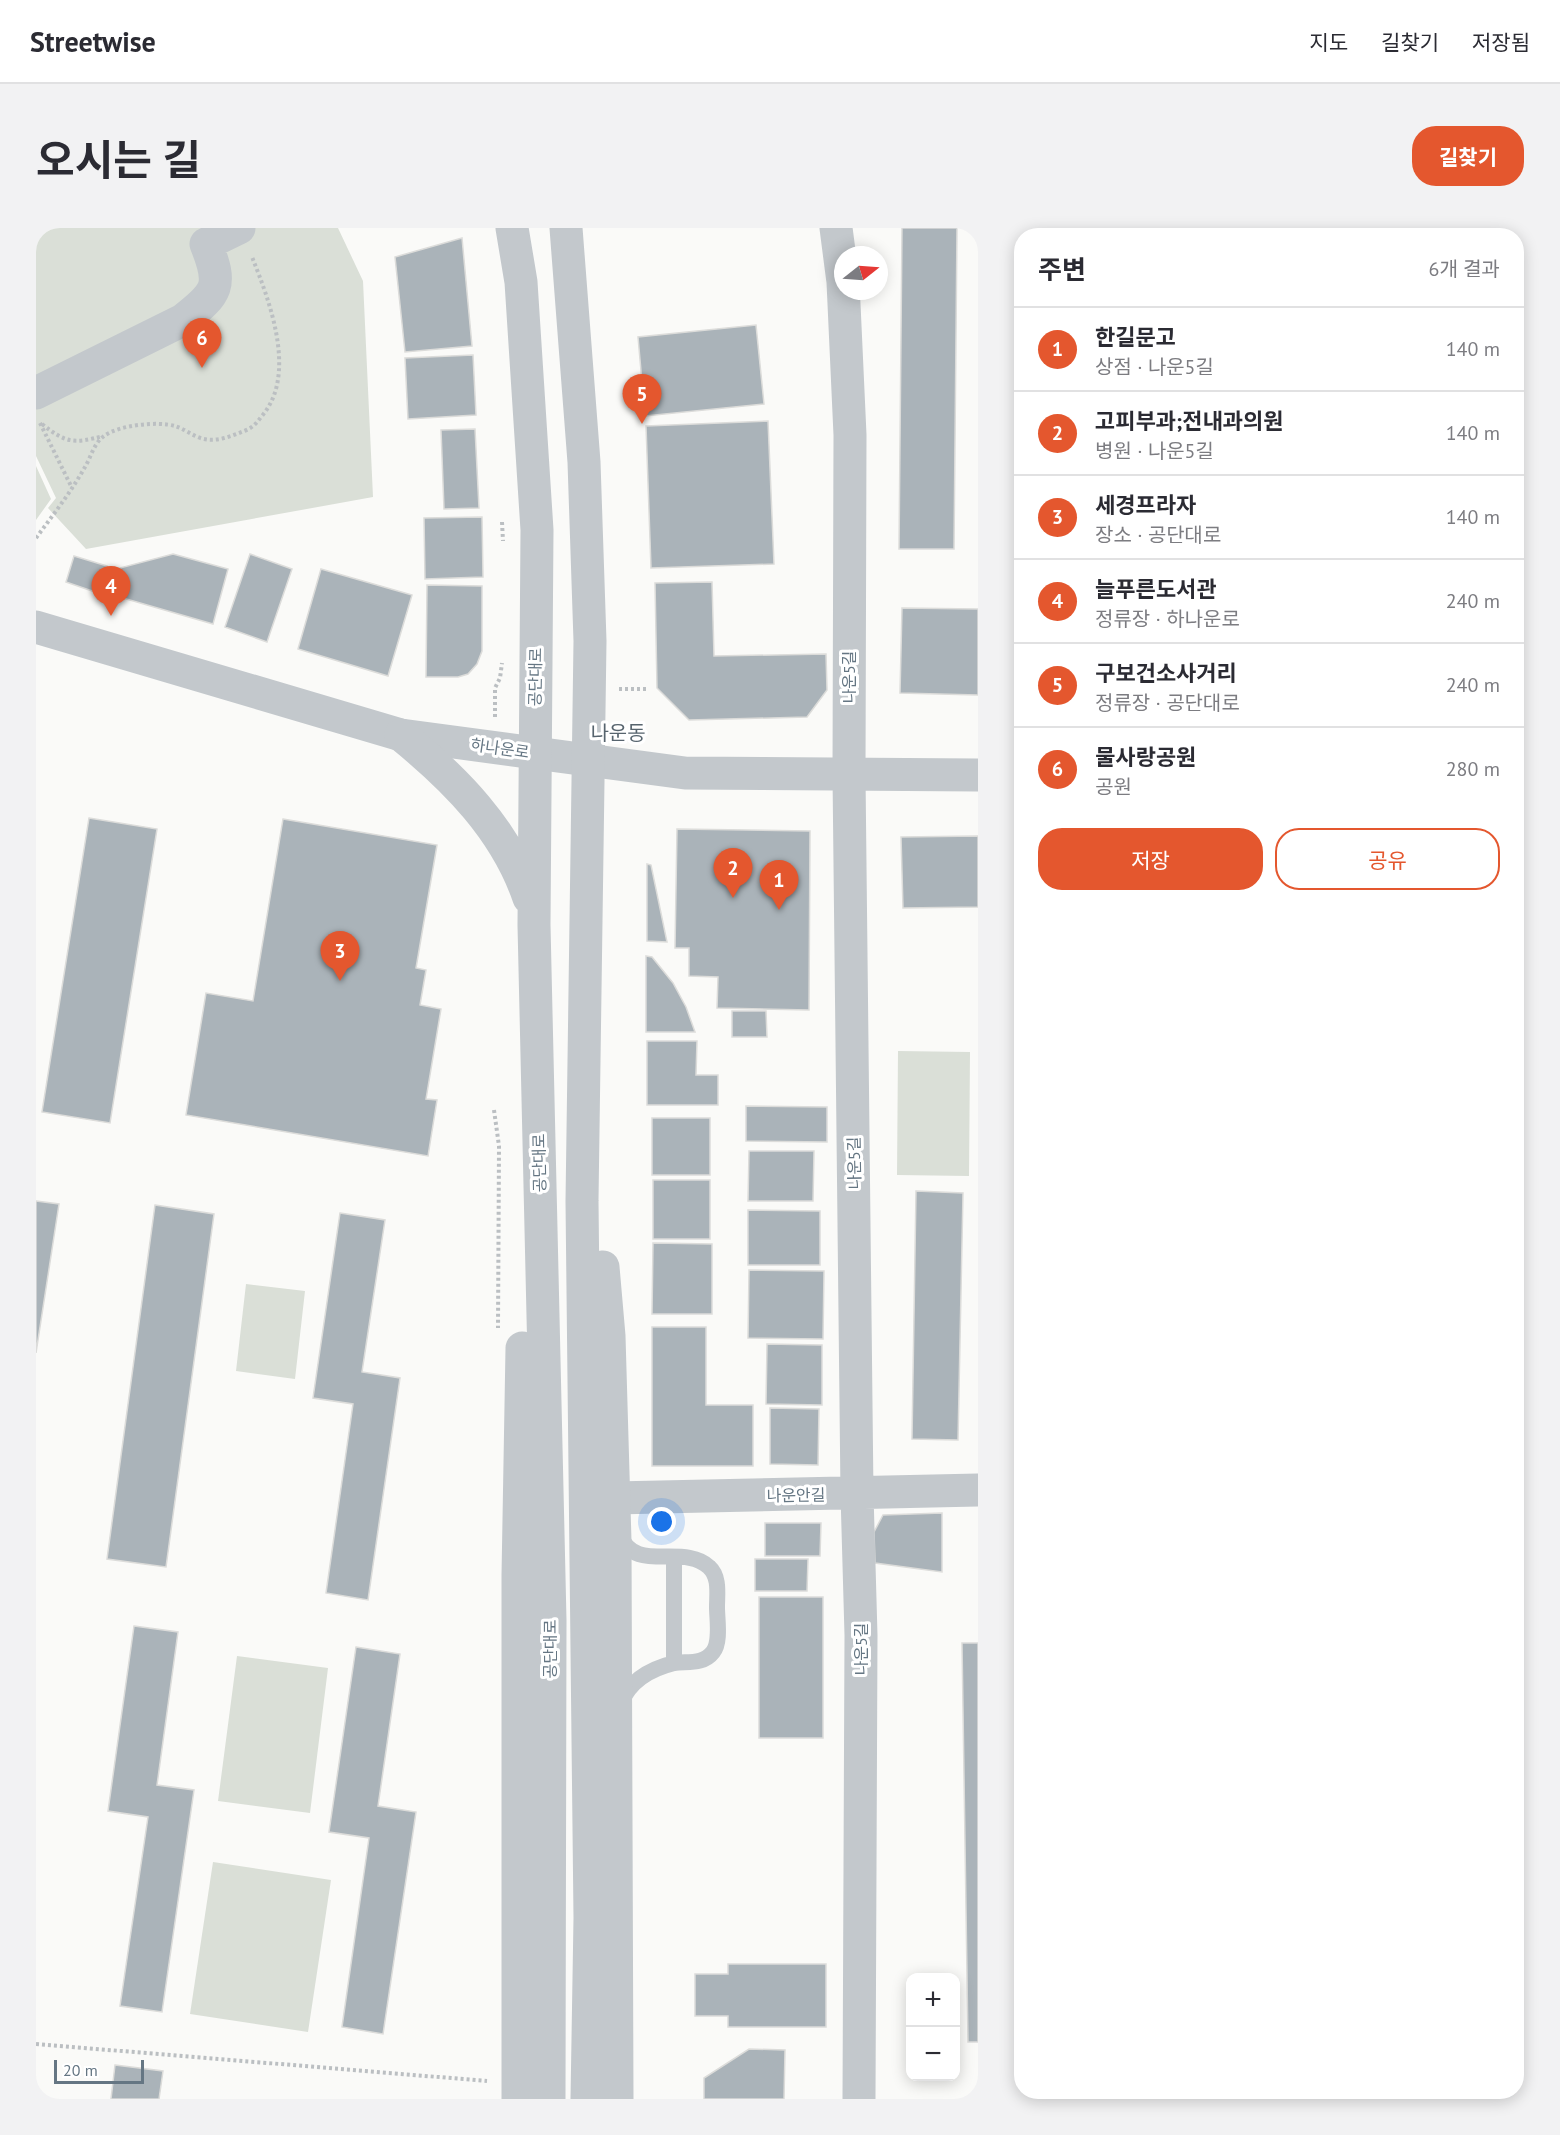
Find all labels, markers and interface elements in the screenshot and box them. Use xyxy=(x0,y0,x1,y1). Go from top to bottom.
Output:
text: Streetwise xyxy=(30,23,156,60)
text: 지도 xyxy=(1309,29,1348,56)
text: 길찾기 xyxy=(1381,29,1439,56)
text: 저장됨 xyxy=(1472,29,1530,56)
button: 길찾기 xyxy=(1412,126,1524,186)
text: 오시는 길 xyxy=(36,132,201,187)
north arrow xyxy=(834,246,888,300)
text: 주변 xyxy=(1038,253,1086,286)
text: 6개 결과 xyxy=(1429,256,1500,282)
pin: 6 xyxy=(182,318,222,368)
text: 한길문고 xyxy=(1095,323,1176,351)
text: 1 xyxy=(1052,336,1063,362)
text: 140 m xyxy=(1446,336,1500,362)
text: 상점 · 나운5길 xyxy=(1095,354,1214,380)
pin: 5 xyxy=(622,374,662,424)
text: 고피부과;전내과의원 xyxy=(1095,407,1284,435)
text: 2 xyxy=(1052,420,1063,446)
text: 140 m xyxy=(1446,420,1500,446)
text: 병원 · 나운5길 xyxy=(1095,438,1214,464)
text: 세경프라자 xyxy=(1095,491,1196,519)
text: 3 xyxy=(1052,504,1063,530)
text: 140 m xyxy=(1446,504,1500,530)
text: 장소 · 공단대로 xyxy=(1095,522,1221,548)
pin: 4 xyxy=(92,566,130,616)
text: 늘푸른도서관 xyxy=(1095,575,1216,603)
text: 4 xyxy=(1052,588,1063,614)
text: 240 m xyxy=(1446,588,1500,614)
text: 정류장 · 하나운로 xyxy=(1095,606,1240,632)
street label: 공단대로 xyxy=(524,647,546,707)
street label: 나운5길 xyxy=(839,651,859,703)
text: 구보건소사거리 xyxy=(1095,659,1237,687)
text: 5 xyxy=(1052,672,1063,698)
text: 240 m xyxy=(1446,672,1500,698)
text: 정류장 · 공단대로 xyxy=(1095,690,1240,716)
district label: 나운동 xyxy=(590,720,646,746)
street label: 하나운로 xyxy=(469,734,531,762)
text: 물사랑공원 xyxy=(1095,743,1196,771)
text: 6 xyxy=(1052,756,1063,782)
text: 280 m xyxy=(1446,756,1500,782)
text: 공원 xyxy=(1095,774,1132,800)
button: 저장 xyxy=(1038,828,1263,890)
button: 공유 xyxy=(1275,828,1500,890)
pin: 2 xyxy=(714,848,752,898)
pin: 1 xyxy=(760,860,798,910)
pin: 3 xyxy=(320,932,360,981)
street label: 공단대로 xyxy=(528,1133,550,1193)
street label: 나운5길 xyxy=(844,1136,864,1190)
street label: 나운안길 xyxy=(766,1484,826,1506)
your location xyxy=(647,1507,676,1536)
street label: 공단대로 xyxy=(540,1619,560,1678)
street label: 나운5길 xyxy=(851,1623,871,1675)
map controls xyxy=(906,1973,960,2081)
button: + xyxy=(906,1973,960,2027)
button: − xyxy=(906,2027,960,2081)
scale bar xyxy=(54,2057,144,2084)
text: 20 m xyxy=(63,2060,98,2080)

